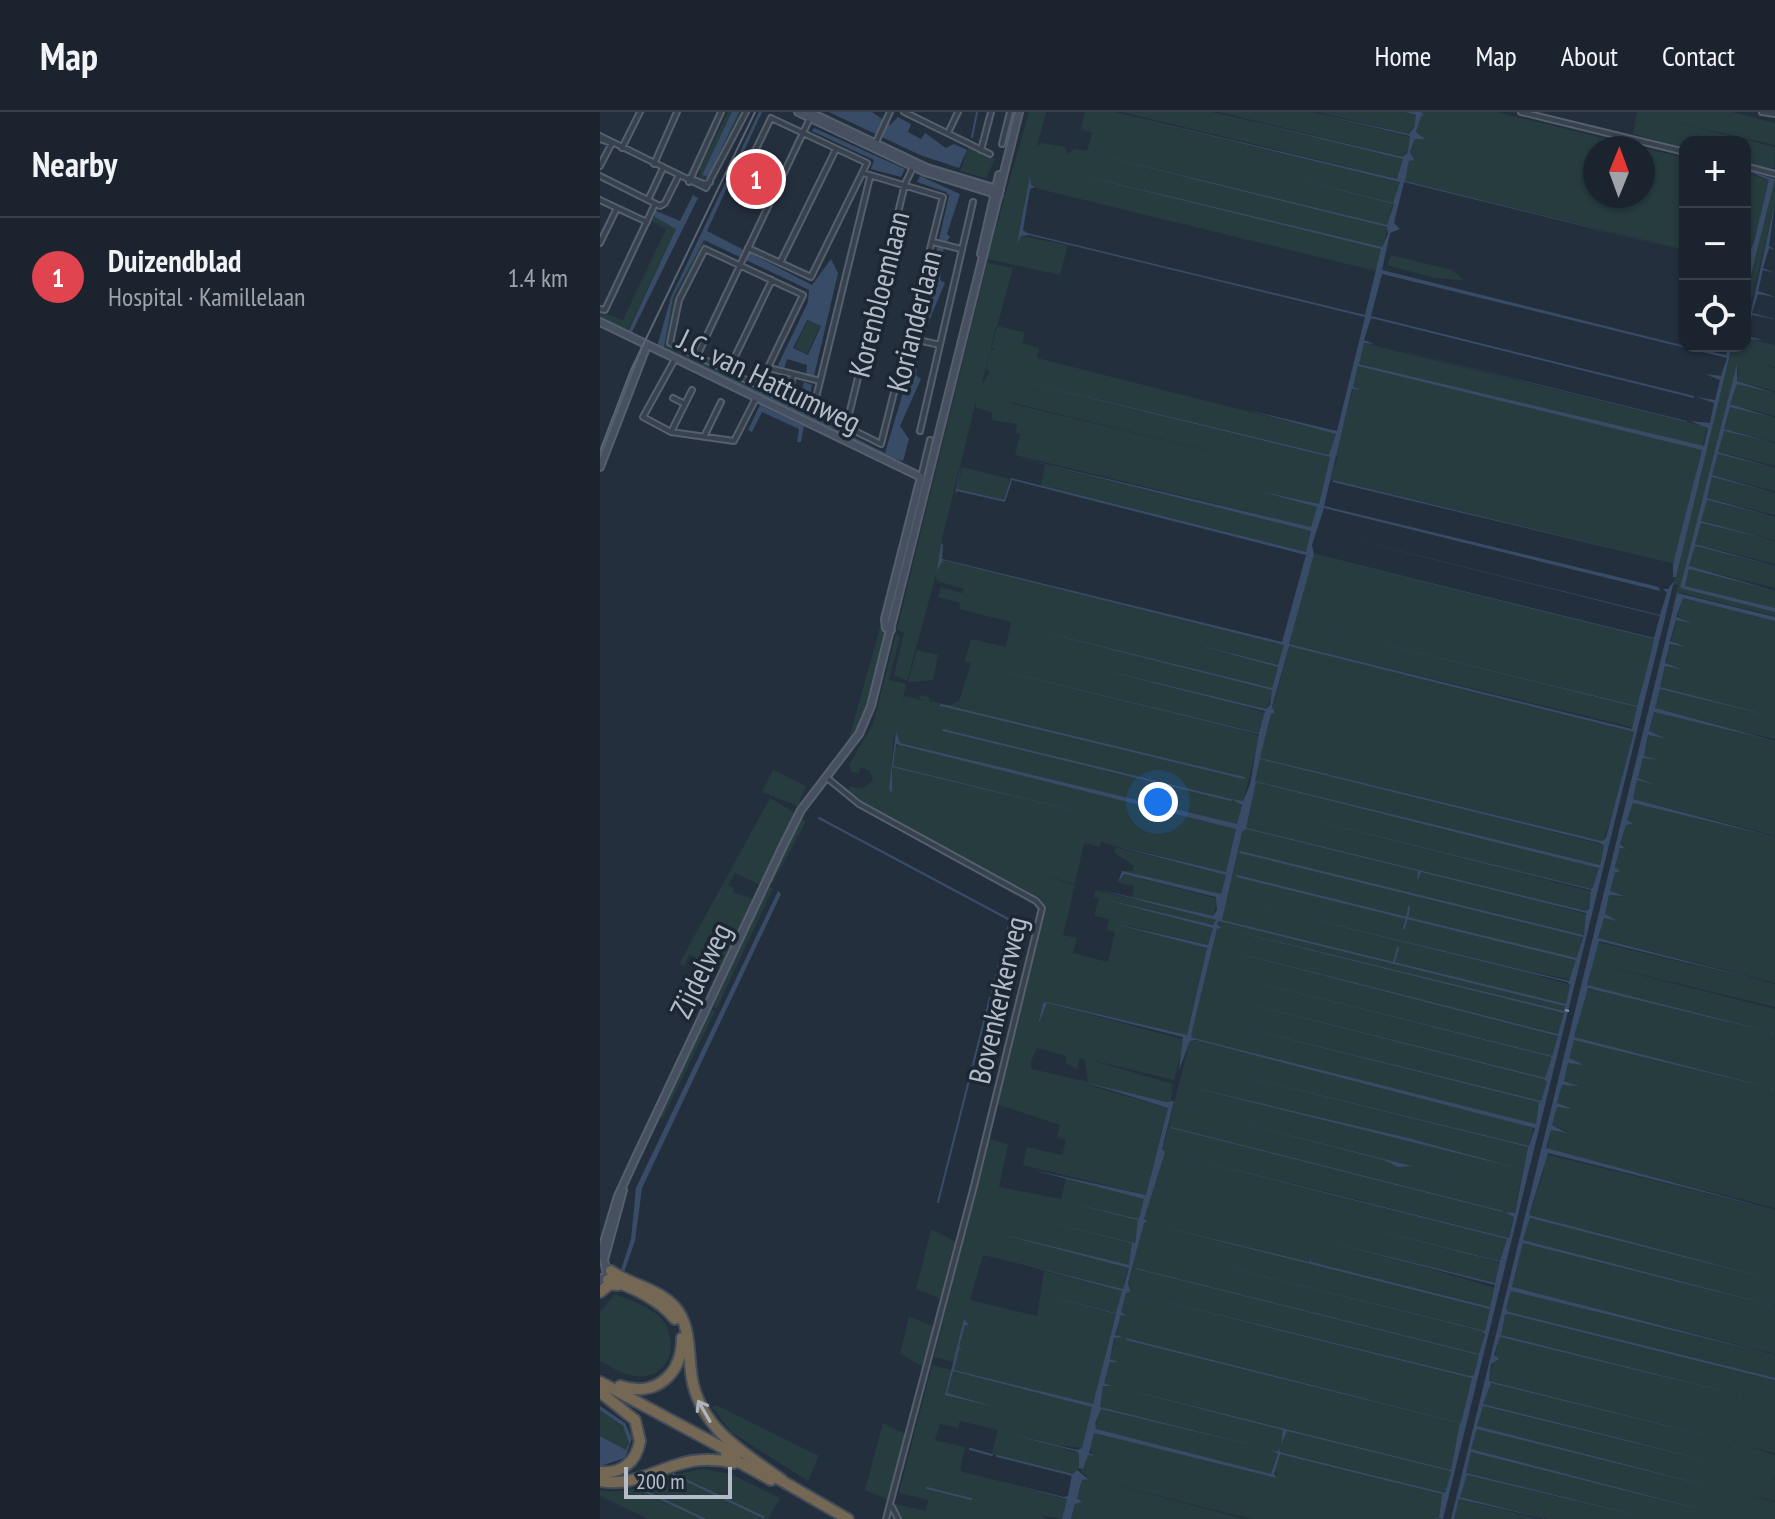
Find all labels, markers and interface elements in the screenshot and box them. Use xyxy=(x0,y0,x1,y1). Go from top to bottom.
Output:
text: Map xyxy=(40,31,98,80)
text: Home xyxy=(1375,37,1431,74)
text: Map xyxy=(1475,37,1517,74)
text: About xyxy=(1561,37,1618,74)
text: Contact xyxy=(1662,37,1735,74)
north arrow xyxy=(1583,136,1655,208)
map controls xyxy=(1679,136,1751,352)
button: + xyxy=(1679,136,1751,208)
text: Nearby xyxy=(32,142,117,186)
pin: 1 xyxy=(730,149,782,209)
street label: Korenbloemlaan xyxy=(839,207,917,381)
button: − xyxy=(1679,208,1751,280)
text: Duizendblad xyxy=(108,241,241,280)
street label: Korianderlaan xyxy=(877,246,949,396)
text: 1 xyxy=(52,261,64,294)
text: 1.4 km xyxy=(507,261,568,294)
text: Hospital · Kamillelaan xyxy=(108,280,305,313)
button: locate xyxy=(1679,280,1751,352)
street label: J.C. van Hattumweg xyxy=(671,318,868,441)
your location xyxy=(1138,782,1178,822)
street label: Bovenkerkerweg xyxy=(959,913,1035,1087)
street label: Zijdelweg xyxy=(660,916,740,1024)
one-way arrow xyxy=(696,1399,712,1423)
scale bar xyxy=(624,1463,732,1499)
text: 200 m xyxy=(636,1467,685,1495)

